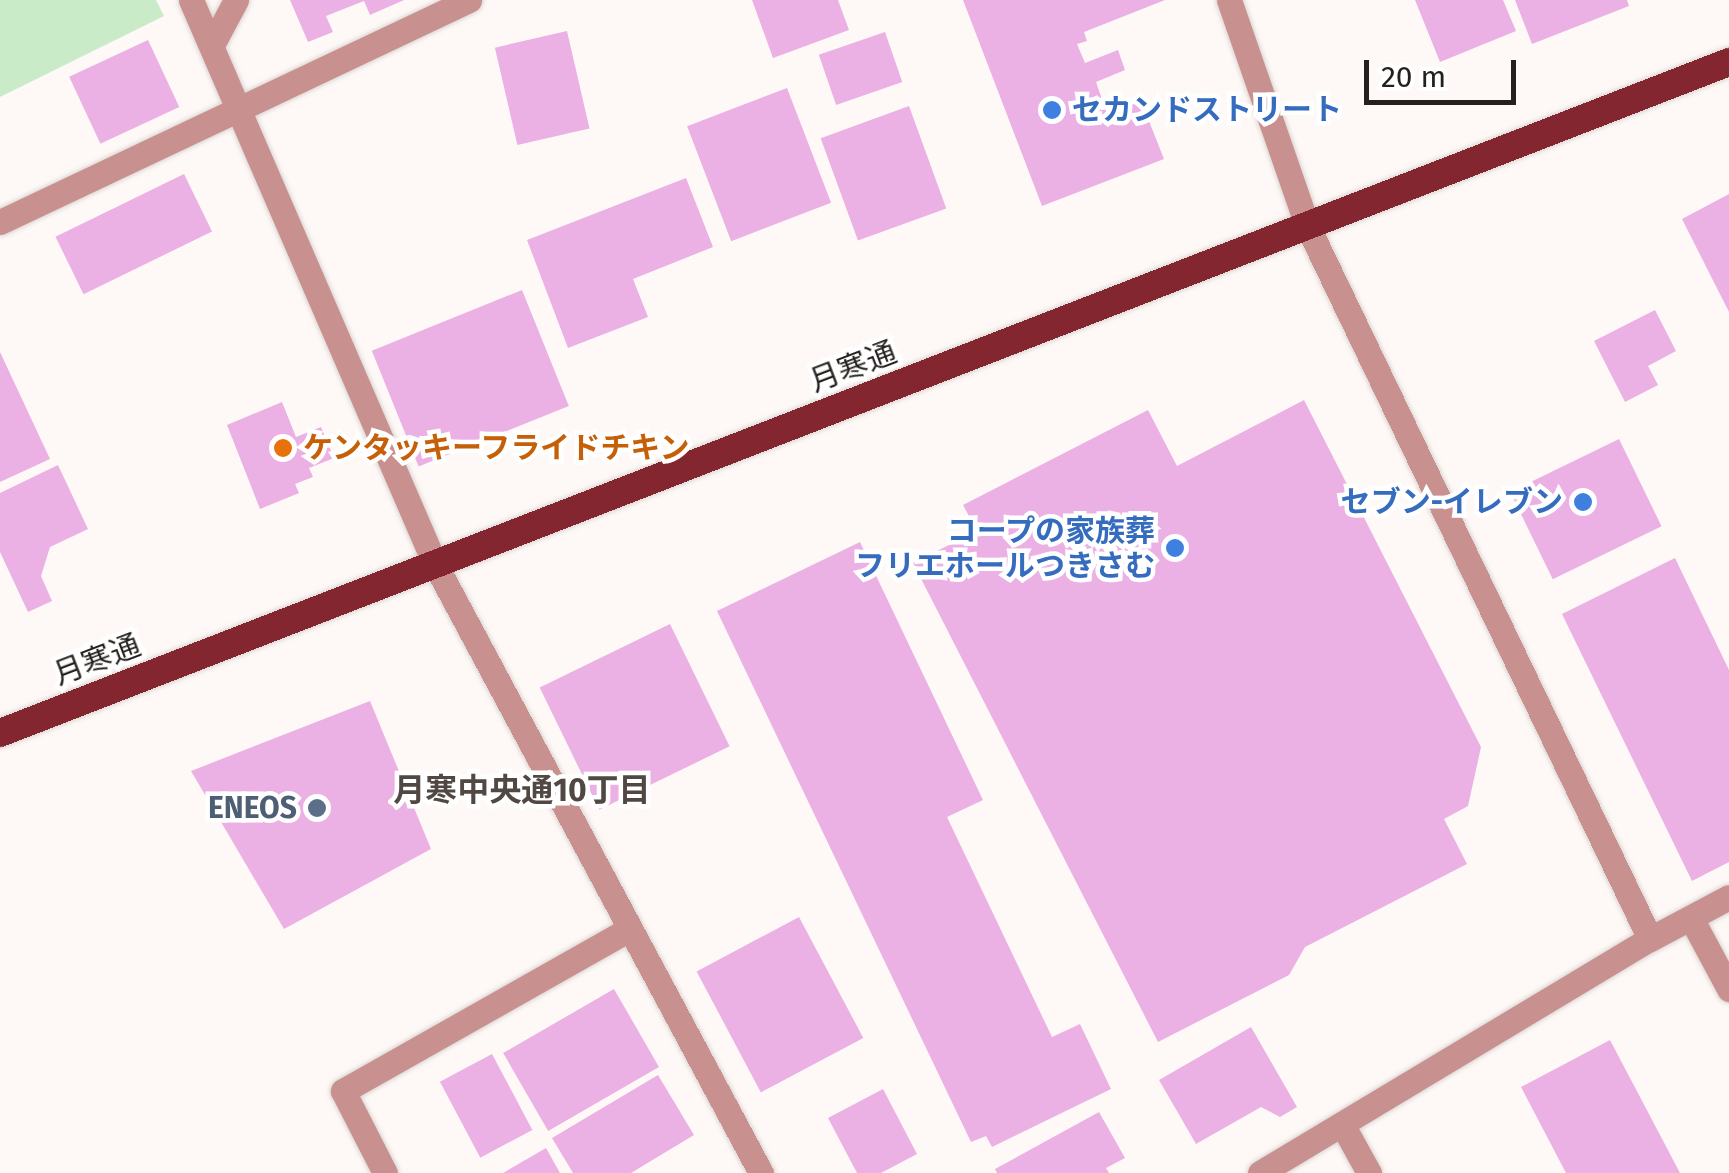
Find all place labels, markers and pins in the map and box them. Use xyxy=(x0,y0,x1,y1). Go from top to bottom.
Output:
place label: セカンドストリート xyxy=(1072,92,1342,128)
marker: セカンドストリート xyxy=(1041,99,1063,121)
place label: ケンタッキーフライドチキン xyxy=(303,430,693,466)
marker: ケンタッキーフライドチキン xyxy=(272,437,294,459)
place label: セブン-イレブン xyxy=(1341,484,1563,520)
marker: セブン-イレブン xyxy=(1572,491,1594,513)
place label: コープの家族葬 フリエホールつきさむ xyxy=(855,513,1155,584)
marker: コープの家族葬 フリエホールつきさむ xyxy=(1164,537,1186,559)
place label: ENEOS xyxy=(208,790,297,826)
marker: ENEOS xyxy=(306,797,328,819)

